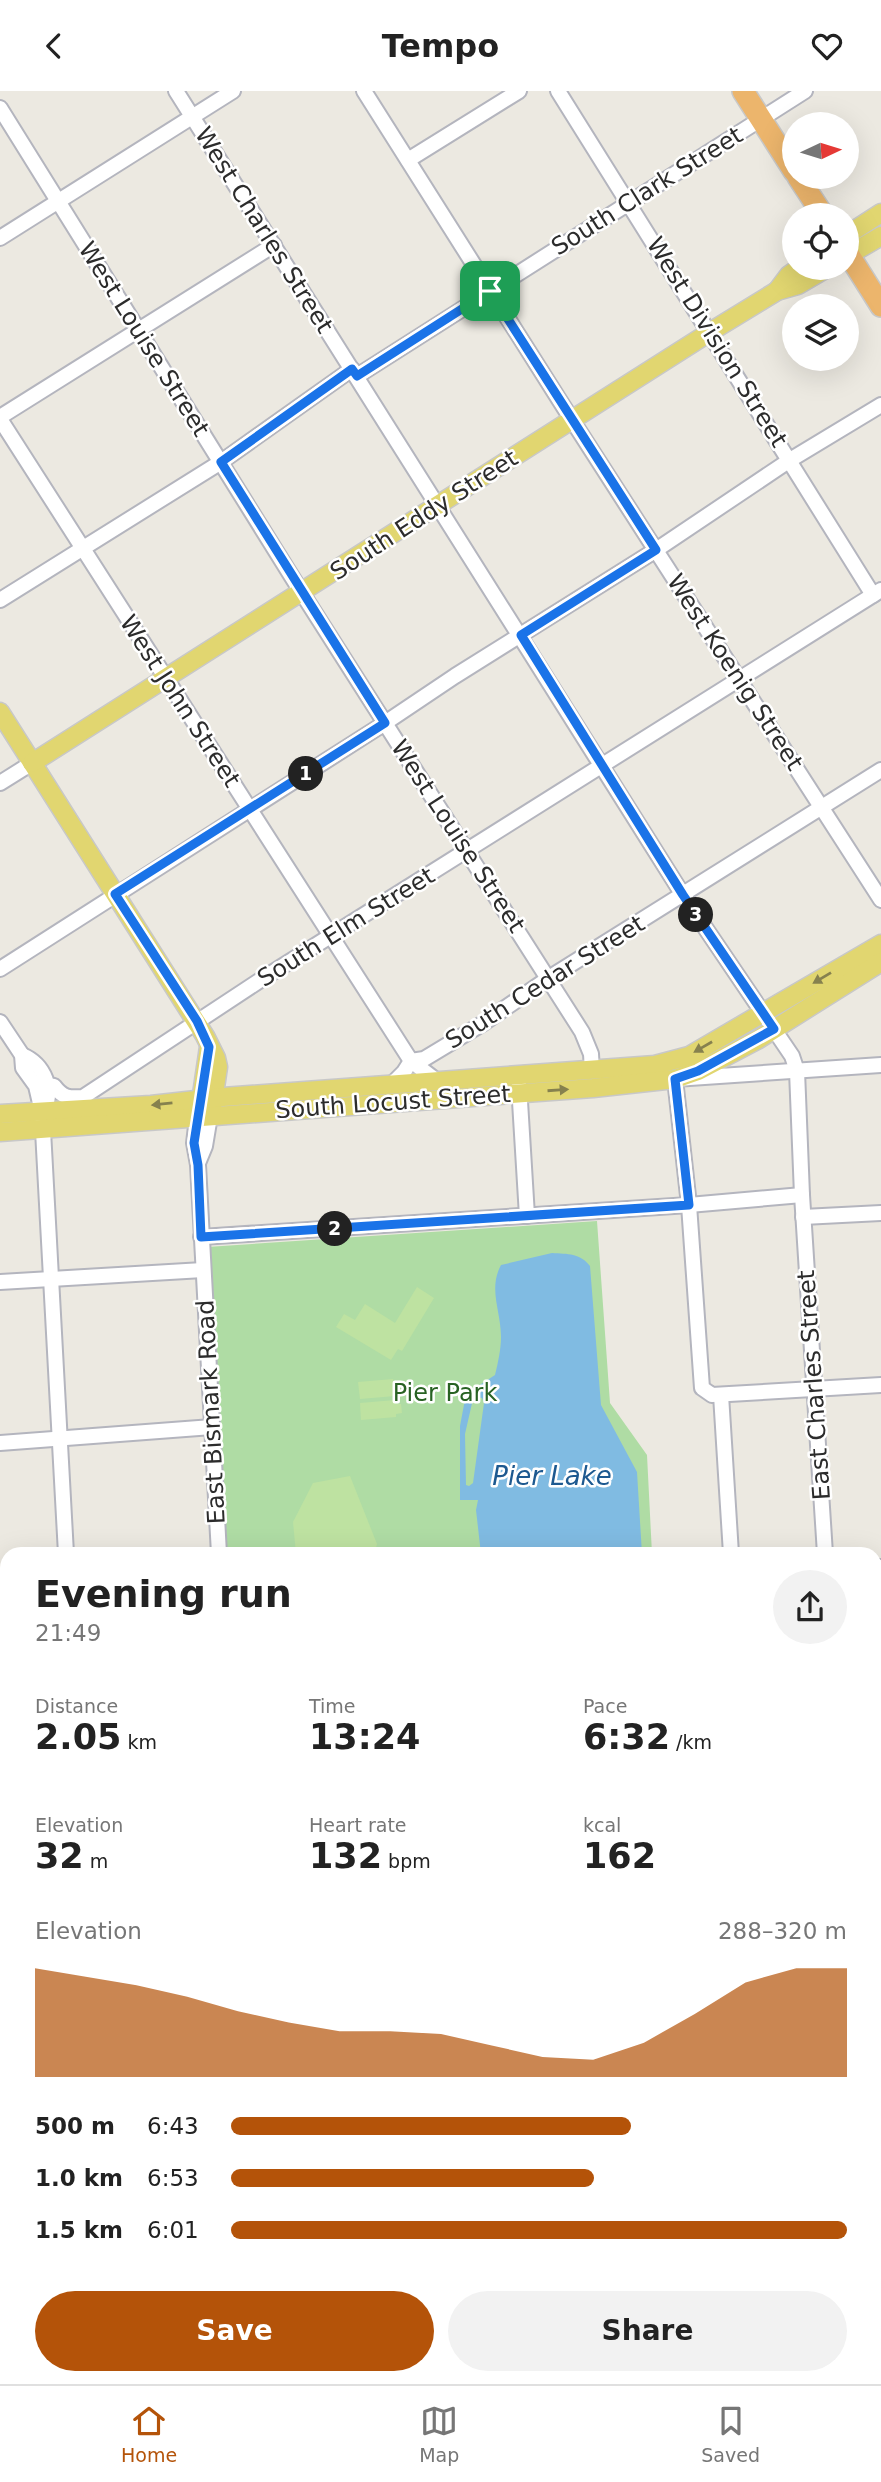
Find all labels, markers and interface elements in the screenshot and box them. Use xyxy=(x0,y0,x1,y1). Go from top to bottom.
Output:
icon: back xyxy=(35,27,73,65)
text: Tempo xyxy=(382,27,499,65)
icon: heart xyxy=(808,27,846,65)
north arrow xyxy=(782,112,859,189)
map controls xyxy=(782,112,859,371)
street label: South Clark Street xyxy=(546,121,748,261)
street label: West Charles Street xyxy=(189,122,339,338)
button: locate xyxy=(782,203,859,280)
street label: West Division Street xyxy=(641,232,793,452)
street label: West Louise Street xyxy=(73,237,215,441)
pin xyxy=(460,261,520,321)
icon: arrive xyxy=(471,272,509,310)
button: layers xyxy=(782,294,859,371)
street label: South Eddy Street xyxy=(325,444,523,586)
street label: West Koenig Street xyxy=(661,569,809,775)
street label: West John Street xyxy=(114,610,246,792)
street label: West Louise Street xyxy=(385,734,531,938)
pin: 1 xyxy=(288,757,324,791)
text: 1 xyxy=(299,762,312,784)
street label: South Elm Street xyxy=(252,861,440,993)
pin: 3 xyxy=(678,897,714,933)
text: 3 xyxy=(689,903,702,925)
street label: South Cedar Street xyxy=(440,909,650,1055)
one-way arrow xyxy=(812,971,831,984)
one-way arrow xyxy=(693,1041,713,1053)
street label: South Locust Street xyxy=(274,1080,512,1124)
one-way arrow xyxy=(548,1085,570,1096)
one-way arrow xyxy=(151,1098,173,1109)
pin: 2 xyxy=(318,1211,352,1247)
text: 2 xyxy=(328,1217,341,1239)
street label: East Charles Street xyxy=(792,1269,836,1501)
street label: East Bismark Road xyxy=(191,1299,231,1525)
park label: Pier Park xyxy=(393,1379,497,1407)
water label: Pier Lake xyxy=(492,1461,612,1491)
button: share xyxy=(773,1570,847,1644)
text: Evening run xyxy=(35,1572,292,1616)
text: 21:49 xyxy=(35,1620,101,1646)
text: Distance xyxy=(35,1695,118,1717)
text: Time xyxy=(309,1695,356,1717)
text: Pace xyxy=(583,1695,627,1717)
text: 2.05 xyxy=(35,1717,121,1757)
text: 13:24 xyxy=(309,1717,420,1757)
text: 6:32 xyxy=(583,1717,670,1757)
text: km xyxy=(121,1731,157,1753)
text: /km xyxy=(670,1731,712,1753)
text: Elevation xyxy=(35,1814,123,1836)
text: Heart rate xyxy=(309,1814,407,1836)
text: kcal xyxy=(583,1814,621,1836)
text: 32 xyxy=(35,1836,84,1876)
text: 132 xyxy=(309,1836,382,1876)
text: 162 xyxy=(583,1836,656,1876)
text: m xyxy=(84,1850,108,1872)
text: bpm xyxy=(382,1850,431,1872)
text: Elevation xyxy=(35,1918,142,1944)
text: 288–320 m xyxy=(718,1918,847,1944)
text: 500 m xyxy=(35,2113,115,2139)
text: 6:43 xyxy=(147,2113,199,2139)
text: 1.0 km xyxy=(35,2165,123,2191)
text: 6:53 xyxy=(147,2165,199,2191)
text: 1.5 km xyxy=(35,2217,123,2243)
text: 6:01 xyxy=(147,2217,199,2243)
button: Save xyxy=(35,2291,434,2371)
button: Share xyxy=(448,2291,847,2371)
tab: Home xyxy=(121,2402,177,2466)
tab: Map xyxy=(419,2402,459,2466)
tab: Saved xyxy=(701,2402,760,2466)

